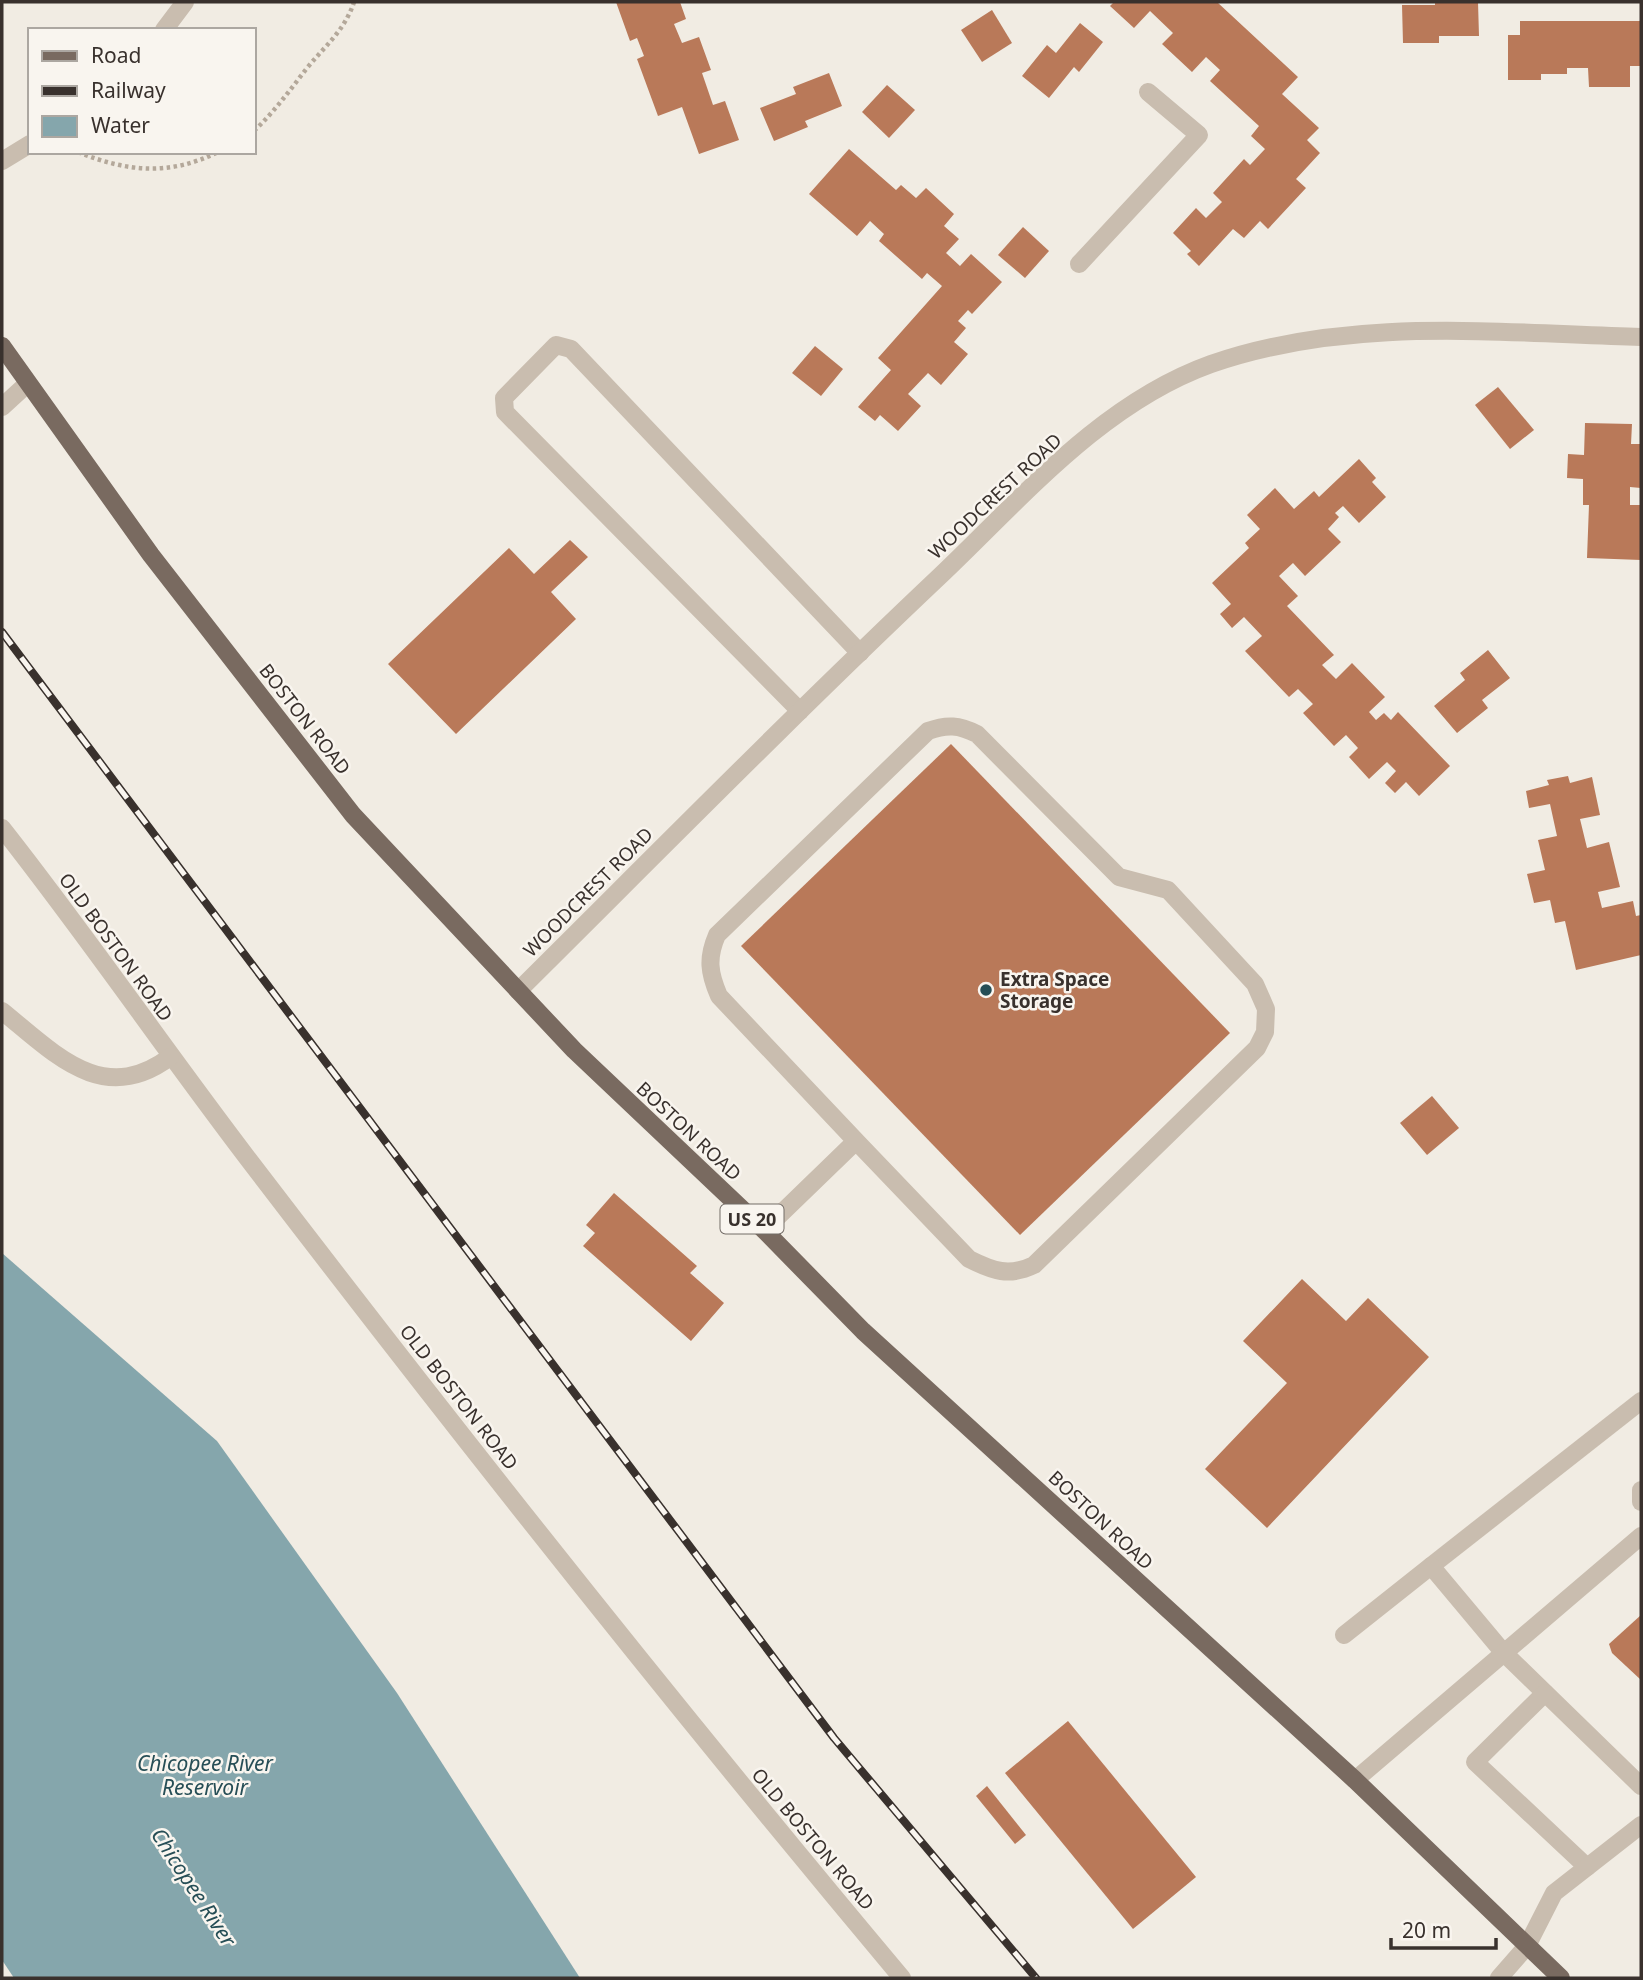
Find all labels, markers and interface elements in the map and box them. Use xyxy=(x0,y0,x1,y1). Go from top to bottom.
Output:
legend xyxy=(28,28,256,154)
text: Road xyxy=(91,41,141,69)
text: Railway xyxy=(91,76,166,104)
text: Water xyxy=(91,111,150,139)
street label: WOODCREST ROAD xyxy=(923,427,1067,565)
street label: BOSTON ROAD xyxy=(253,658,357,780)
street label: WOODCREST ROAD xyxy=(517,821,659,963)
street label: OLD BOSTON ROAD xyxy=(53,867,179,1027)
place label: Extra Space Storage xyxy=(1000,966,1109,1014)
marker: Extra Space Storage xyxy=(978,982,994,998)
street label: BOSTON ROAD xyxy=(631,1076,747,1186)
road number: US 20 xyxy=(720,1204,784,1234)
street label: OLD BOSTON ROAD xyxy=(394,1319,524,1475)
street label: BOSTON ROAD xyxy=(1043,1465,1159,1575)
water label: Chicopee River Reservoir xyxy=(137,1749,275,1801)
street label: OLD BOSTON ROAD xyxy=(746,1762,880,1916)
water label: Chicopee River xyxy=(145,1822,244,1953)
scale bar xyxy=(1391,1906,1496,1950)
text: 20 m xyxy=(1402,1916,1451,1944)

